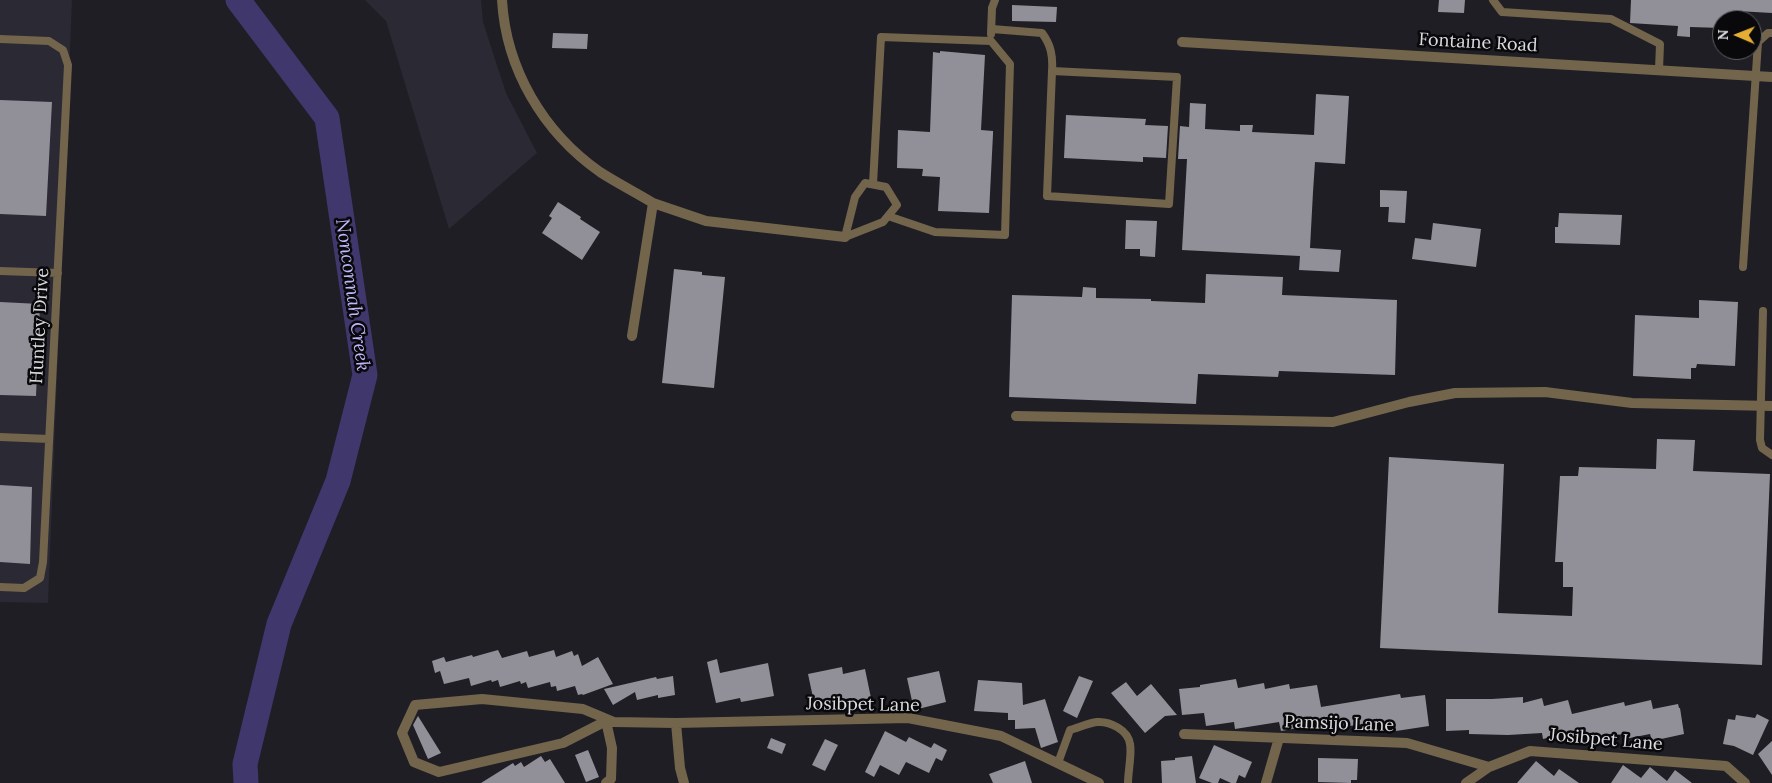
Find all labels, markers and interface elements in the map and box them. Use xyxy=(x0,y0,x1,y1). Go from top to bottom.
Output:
north arrow xyxy=(1712,10,1762,60)
street label: Fontaine Road xyxy=(1418,29,1538,57)
text: N xyxy=(1714,29,1732,40)
water label: Nonconnah Creek xyxy=(330,217,374,373)
street label: Huntley Drive xyxy=(26,268,54,384)
street label: Josibpet Lane xyxy=(806,693,920,717)
street label: Pamsijo Lane xyxy=(1284,711,1394,737)
street label: Josibpet Lane xyxy=(1548,724,1664,756)

